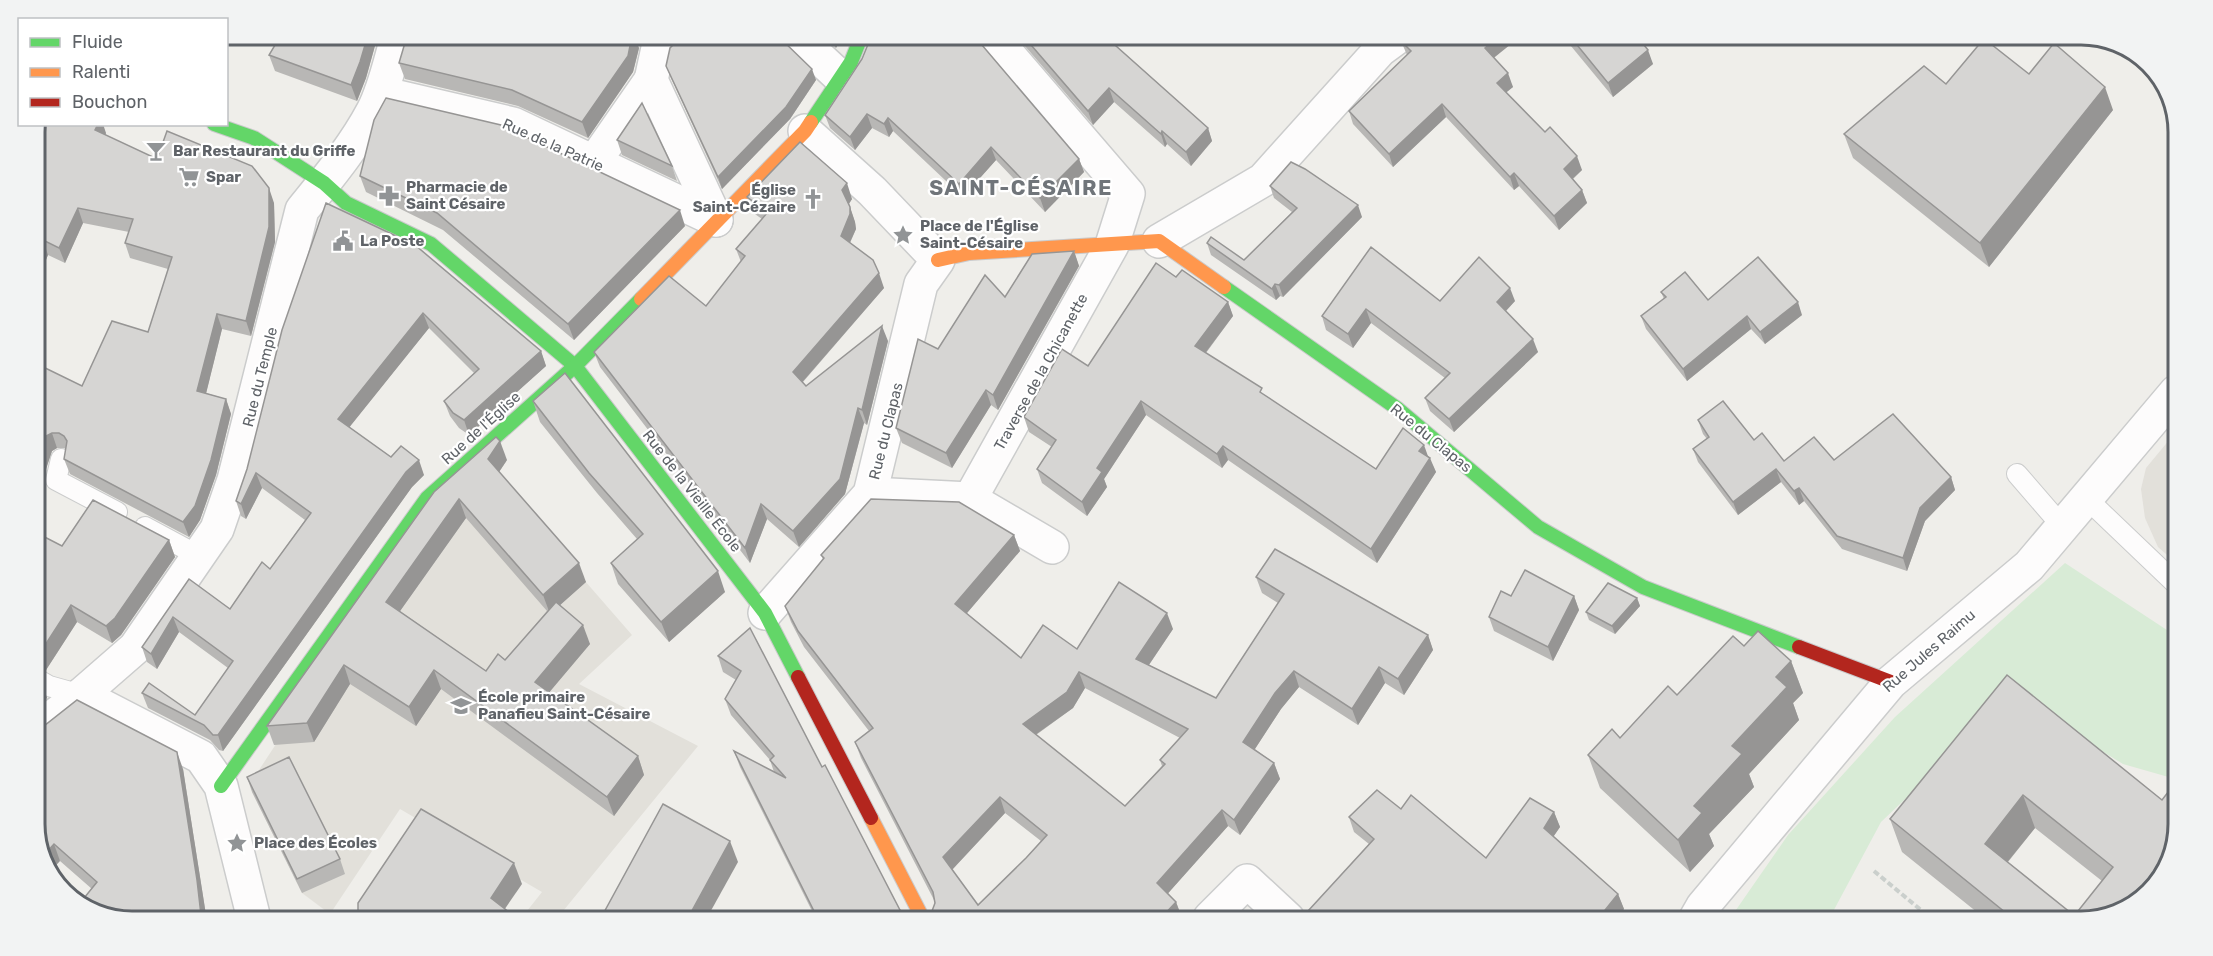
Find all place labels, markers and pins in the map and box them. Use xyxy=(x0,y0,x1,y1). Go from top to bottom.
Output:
bar icon: Bar Restaurant du Griffe xyxy=(144,139,168,163)
place label: Bar Restaurant du Griffe xyxy=(173,142,355,160)
supermarket icon: Spar xyxy=(177,165,201,189)
place label: Spar xyxy=(206,168,241,186)
place label: Pharmacie de Saint Césaire xyxy=(406,178,508,213)
place label: Église Saint-Cézaire xyxy=(693,181,796,216)
pharmacy icon: Pharmacie de Saint Césaire xyxy=(377,184,401,208)
church icon: Église Saint-Cézaire xyxy=(801,187,825,211)
place label: Place de l'Église Saint-Césaire xyxy=(920,217,1039,252)
place icon: Place de l'Église Saint-Césaire xyxy=(891,223,915,247)
public building icon: La Poste xyxy=(331,229,355,253)
place label: La Poste xyxy=(360,232,424,250)
place label: École primaire Panafieu Saint-Césaire xyxy=(478,688,650,723)
school or university icon: École primaire Panafieu Saint-Césaire xyxy=(449,694,473,718)
place icon: Place des Écoles xyxy=(225,831,249,855)
place label: Place des Écoles xyxy=(254,834,377,852)

